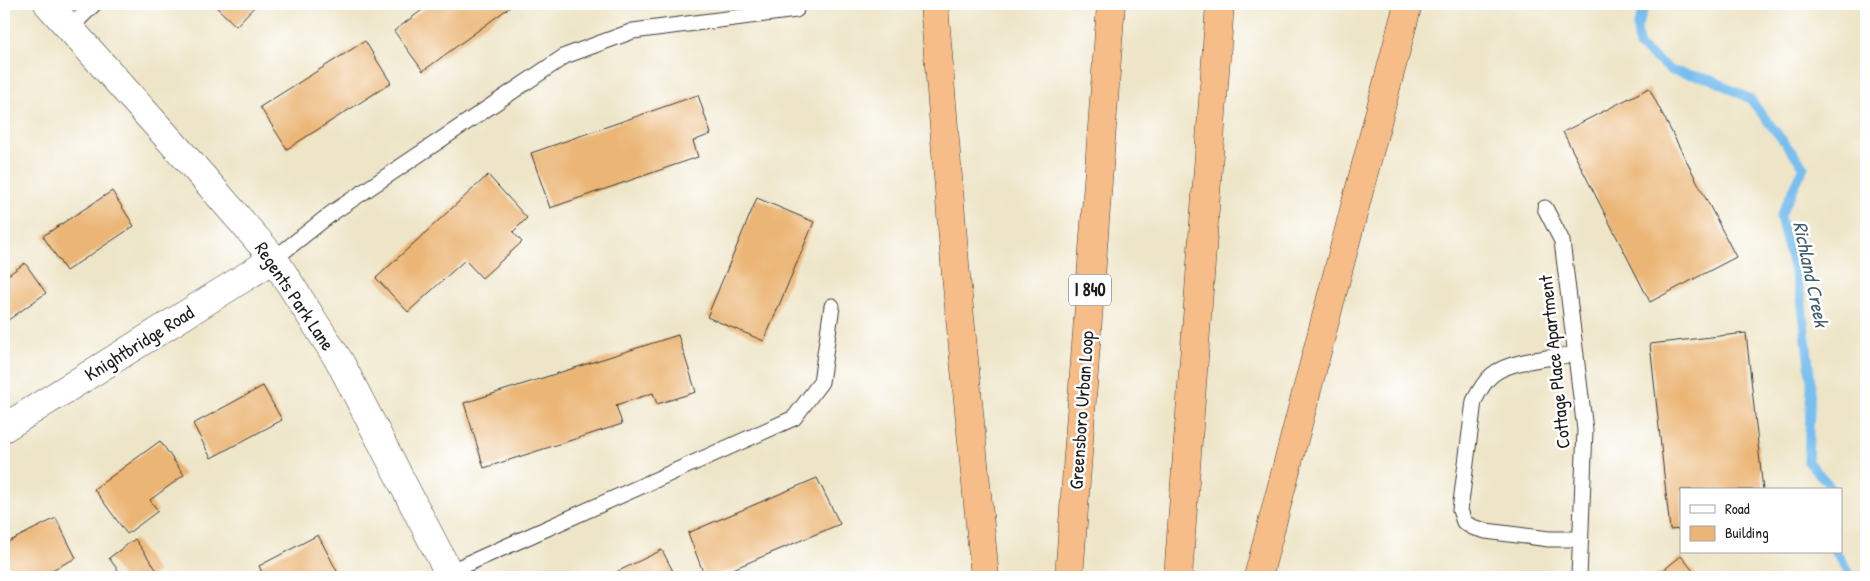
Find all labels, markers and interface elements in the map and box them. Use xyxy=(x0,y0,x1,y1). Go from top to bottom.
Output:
water label: Richland Creek xyxy=(1787,219,1836,331)
street label: Regents Park Lane xyxy=(249,237,341,356)
road number: I 840 xyxy=(1069,274,1111,306)
street label: Cottage Place Apartment xyxy=(1532,274,1576,450)
street label: Knightbridge Road xyxy=(79,299,199,387)
street label: Greensboro Urban Loop xyxy=(1062,330,1100,490)
legend xyxy=(1680,488,1842,554)
text: Road xyxy=(1725,498,1750,519)
text: Building xyxy=(1725,522,1769,543)

